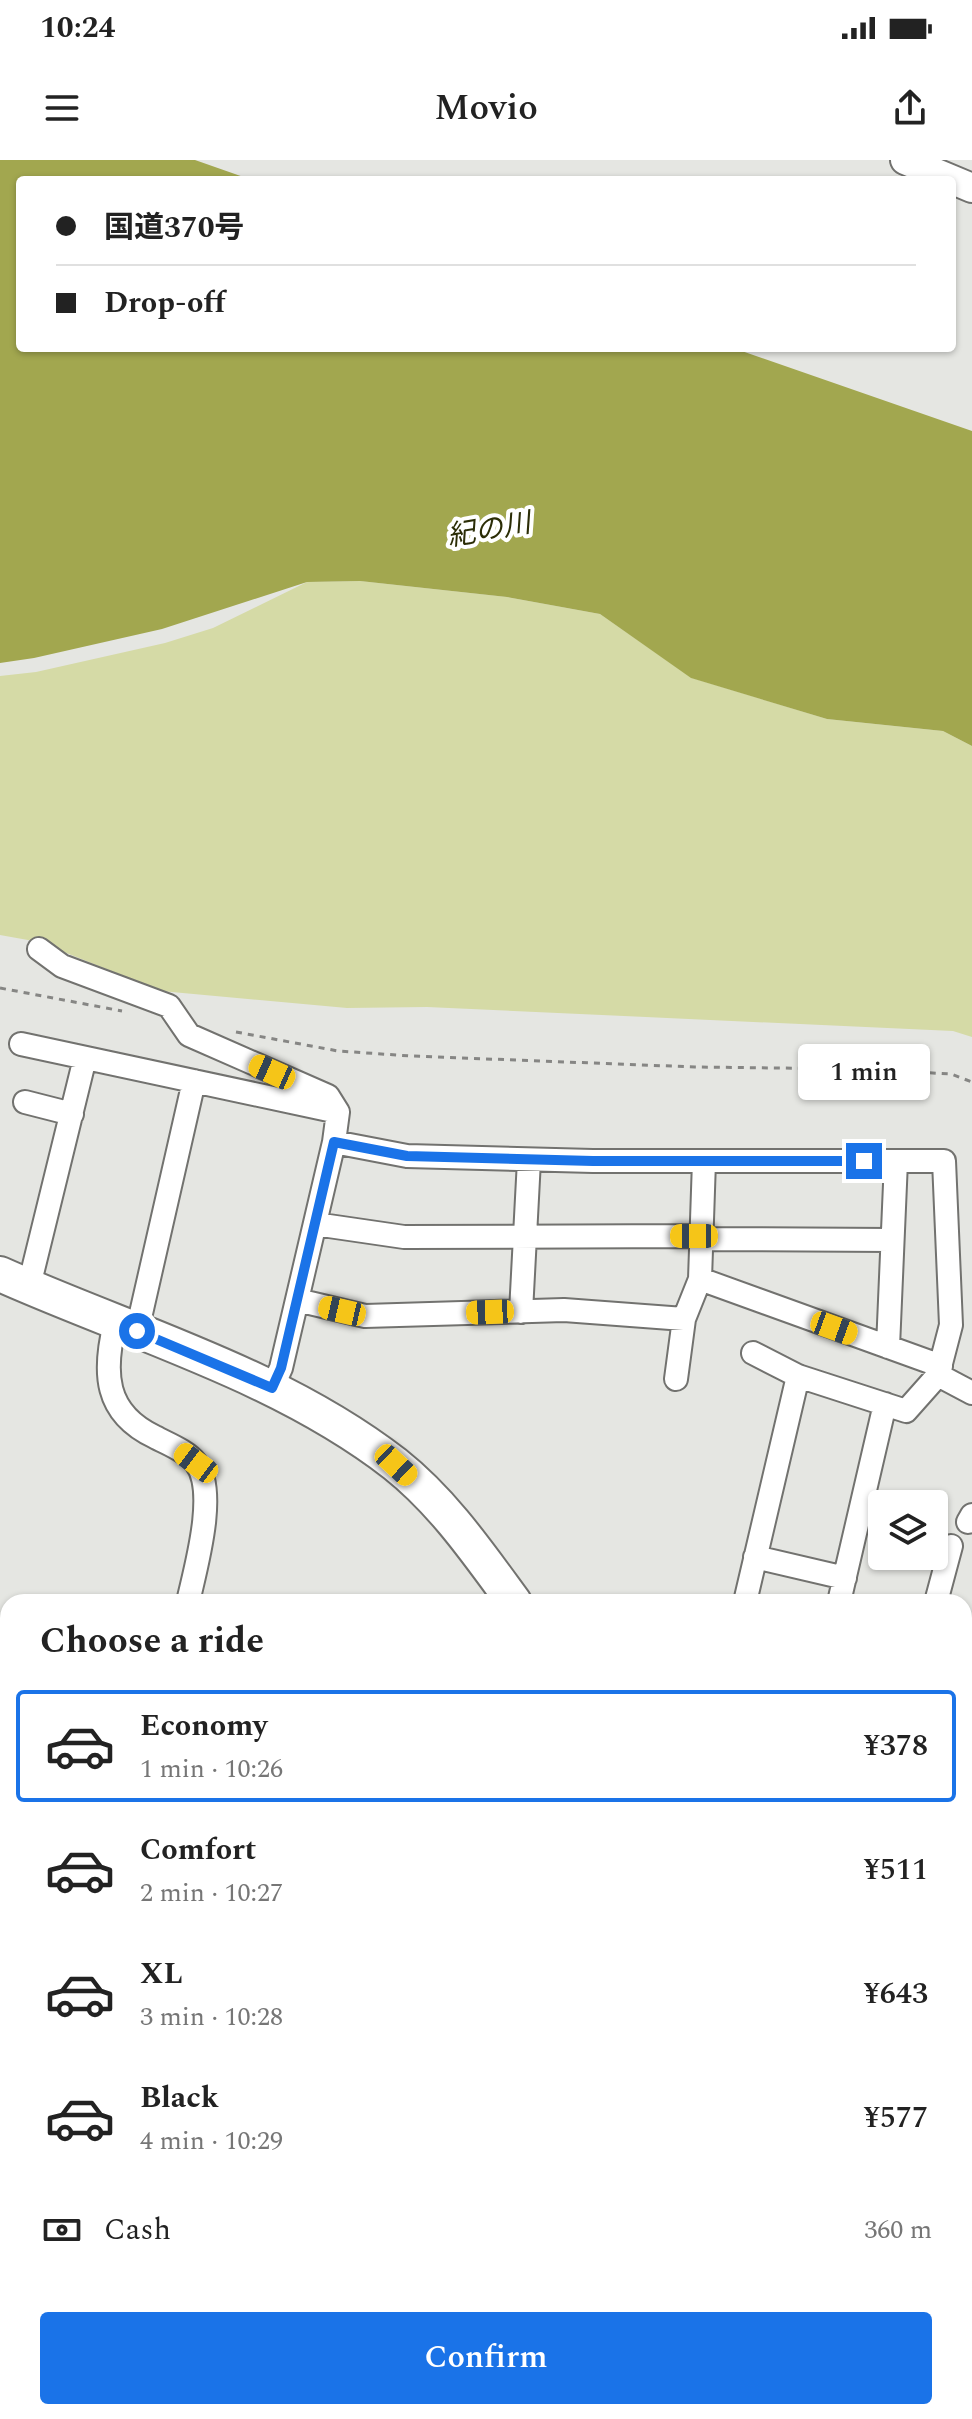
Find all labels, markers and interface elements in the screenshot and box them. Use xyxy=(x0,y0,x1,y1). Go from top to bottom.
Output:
text: 10:24 xyxy=(40,5,115,51)
text: Movio xyxy=(434,81,538,136)
icon: menu xyxy=(40,86,84,130)
icon: share xyxy=(888,86,932,130)
text: 国道370号 xyxy=(104,205,245,251)
text: Drop-off xyxy=(104,280,225,326)
water label: 紀の川 xyxy=(444,501,537,558)
callout: 1 min xyxy=(798,1045,930,1101)
car xyxy=(245,1051,299,1093)
text: 1 min xyxy=(830,1052,898,1092)
route end xyxy=(846,1143,882,1179)
car xyxy=(670,1224,718,1248)
car xyxy=(316,1294,368,1328)
car xyxy=(466,1299,514,1325)
car xyxy=(807,1309,861,1347)
route start xyxy=(119,1313,155,1349)
car xyxy=(170,1439,222,1487)
car xyxy=(370,1440,422,1490)
map controls xyxy=(868,1490,948,1570)
button: layers xyxy=(868,1490,948,1570)
text: Choose a ride xyxy=(40,1614,264,1669)
text: Economy xyxy=(140,1703,267,1749)
icon: car xyxy=(44,1710,116,1782)
text: ¥378 xyxy=(864,1723,928,1769)
text: 1 min · 10:26 xyxy=(140,1749,283,1789)
text: Comfort xyxy=(140,1827,256,1873)
icon: car xyxy=(44,1834,116,1906)
text: ¥511 xyxy=(864,1847,928,1893)
text: 2 min · 10:27 xyxy=(140,1873,283,1913)
text: XL xyxy=(140,1951,183,1997)
icon: car xyxy=(44,1958,116,2030)
text: ¥643 xyxy=(864,1971,928,2017)
text: 3 min · 10:28 xyxy=(140,1997,283,2037)
text: Black xyxy=(140,2075,219,2121)
icon: car xyxy=(44,2082,116,2154)
text: ¥577 xyxy=(864,2095,928,2141)
text: 4 min · 10:29 xyxy=(140,2121,283,2161)
text: Cash xyxy=(104,2207,171,2253)
icon: cash xyxy=(40,2208,84,2252)
text: 360 m xyxy=(864,2210,932,2250)
button: Confirm xyxy=(40,2312,932,2404)

